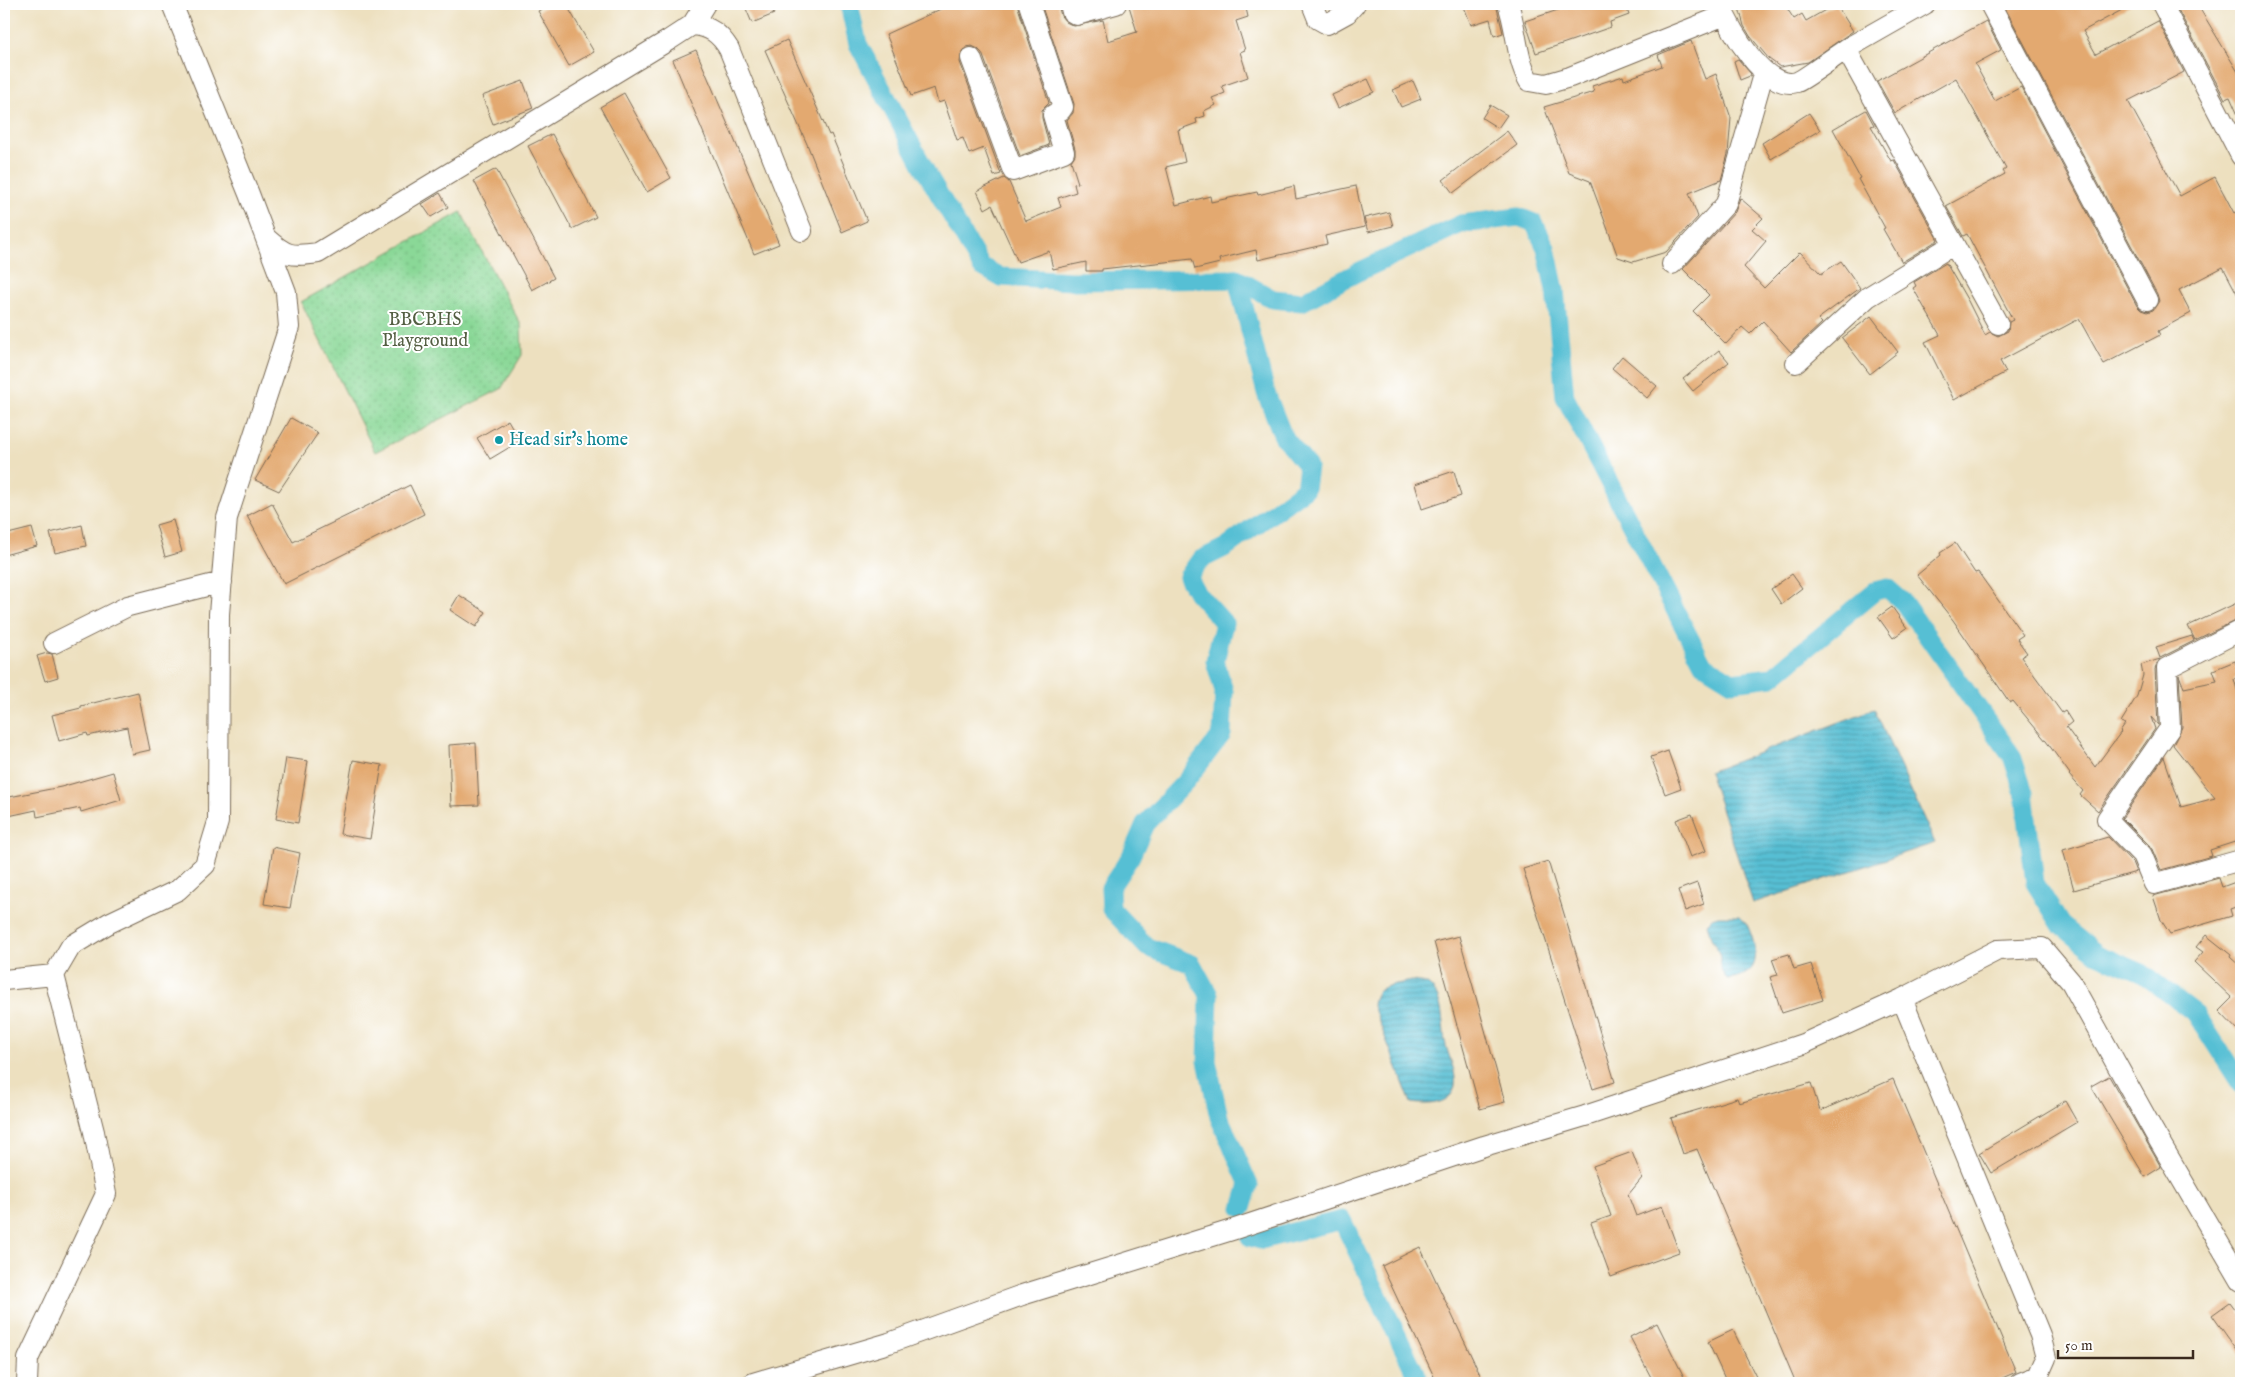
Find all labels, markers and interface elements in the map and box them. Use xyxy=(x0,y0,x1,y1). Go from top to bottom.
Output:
park label: BBCBHS Playground xyxy=(382,309,468,353)
place label: Head sir's home xyxy=(509,429,628,452)
marker: Head sir's home xyxy=(493,434,505,446)
scale bar xyxy=(2058,1327,2192,1359)
text: 50 m xyxy=(2065,1336,2093,1355)

